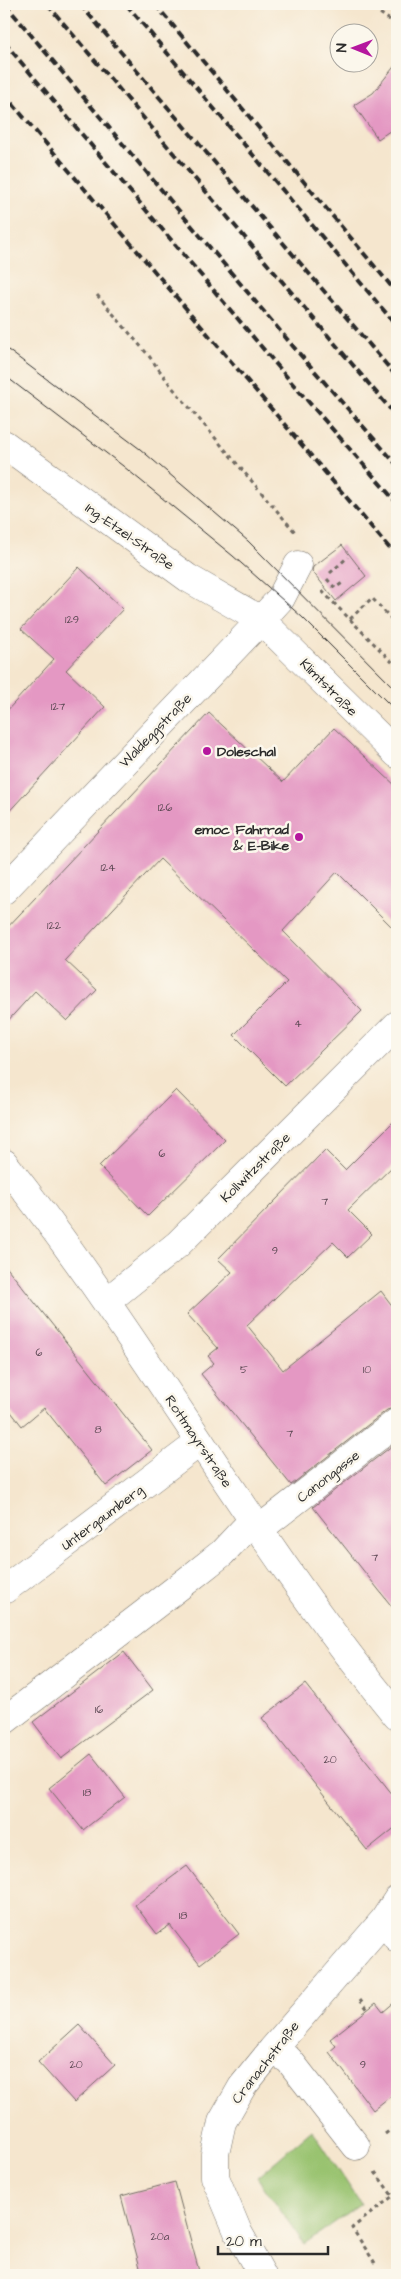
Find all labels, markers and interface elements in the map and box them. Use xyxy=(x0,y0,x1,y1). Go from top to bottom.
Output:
north arrow xyxy=(328,22,378,72)
text: N xyxy=(332,43,352,52)
street label: Ing.-Etzel-Straße xyxy=(81,499,178,575)
house number: 129 xyxy=(65,612,79,627)
street label: Klimtstraße xyxy=(295,654,362,721)
street label: Waldeggstraße xyxy=(115,689,197,772)
house number: 127 xyxy=(51,699,65,714)
place label: Doleschal xyxy=(217,742,277,762)
marker: Doleschal xyxy=(201,745,213,757)
house number: 126 xyxy=(158,800,172,815)
place label: emoc Fahrrad & E-Bike xyxy=(195,820,290,856)
marker: emoc Fahrrad & E-Bike xyxy=(293,831,305,843)
house number: 124 xyxy=(100,860,116,875)
house number: 122 xyxy=(47,918,62,933)
house number: 4 xyxy=(294,1016,302,1031)
street label: Kollwitzstraße xyxy=(216,1128,296,1207)
house number: 6 xyxy=(159,1146,166,1161)
house number: 7 xyxy=(322,1194,329,1209)
house number: 9 xyxy=(272,1243,278,1258)
house number: 6 xyxy=(36,1345,43,1360)
house number: 5 xyxy=(240,1362,248,1377)
house number: 10 xyxy=(363,1362,371,1377)
street label: Rottmayrstraße xyxy=(160,1391,237,1492)
house number: 8 xyxy=(94,1422,102,1437)
house number: 7 xyxy=(287,1426,294,1441)
street label: Canongasse xyxy=(293,1446,365,1508)
street label: Untergaumberg xyxy=(57,1480,148,1555)
house number: 7 xyxy=(372,1550,379,1565)
house number: 16 xyxy=(95,1702,103,1717)
house number: 20 xyxy=(323,1752,337,1767)
house number: 18 xyxy=(83,1785,91,1800)
house number: 18 xyxy=(179,1908,187,1923)
street label: Cranachstraße xyxy=(227,2017,305,2108)
house number: 20 xyxy=(69,2057,83,2072)
house number: 9 xyxy=(360,2057,366,2072)
scale bar xyxy=(218,2224,328,2256)
house number: 20a xyxy=(151,2229,170,2244)
text: 20 m xyxy=(226,2231,262,2252)

